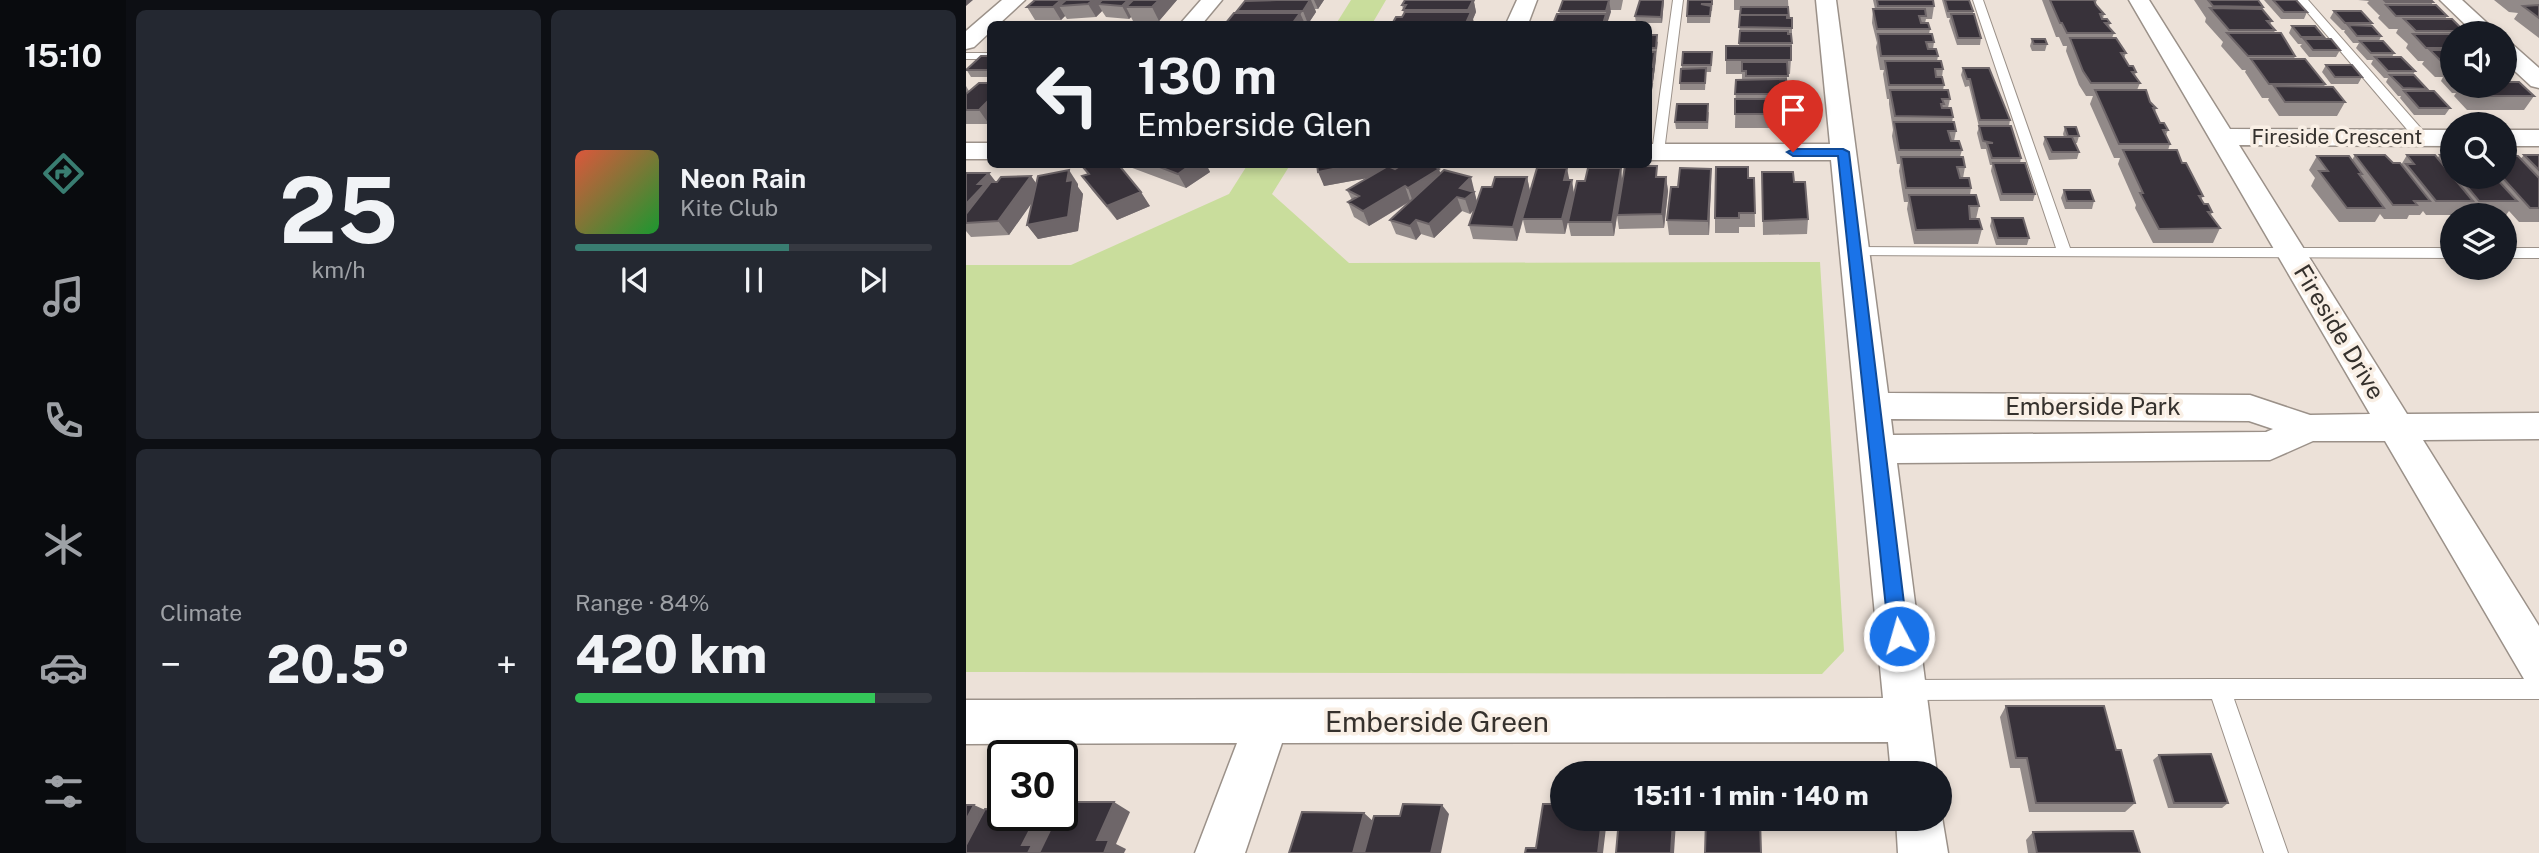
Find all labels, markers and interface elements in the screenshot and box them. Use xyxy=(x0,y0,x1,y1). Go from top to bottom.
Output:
map controls xyxy=(2440,21,2517,280)
button: sound xyxy=(2440,21,2517,98)
text: 15:10 xyxy=(24,37,102,74)
text: 130 m xyxy=(1137,47,1277,105)
icon: left xyxy=(1022,49,1113,140)
pin xyxy=(1763,80,1823,152)
icon: arrive xyxy=(1774,91,1812,129)
text: Emberside Glen xyxy=(1137,106,1372,143)
button: search xyxy=(2440,112,2517,189)
street label: Fireside Crescent xyxy=(2252,124,2422,149)
icon: directions xyxy=(39,149,88,198)
text: 25 xyxy=(279,157,398,263)
text: Neon Rain xyxy=(680,163,806,194)
text: Kite Club xyxy=(680,194,778,221)
button: layers xyxy=(2440,203,2517,280)
text: km/h xyxy=(311,256,366,283)
street label: Fireside Drive xyxy=(2289,259,2391,404)
icon: previous xyxy=(616,261,654,299)
icon: pause xyxy=(735,261,773,299)
icon: next xyxy=(854,261,892,299)
icon: music xyxy=(39,272,88,321)
street label: Emberside Park xyxy=(2005,392,2181,420)
icon: phone xyxy=(39,396,88,445)
icon: climate xyxy=(39,520,88,569)
text: Range · 84% xyxy=(575,589,710,616)
text: Climate xyxy=(160,599,242,626)
position arrow xyxy=(1862,599,1936,673)
text: 420 km xyxy=(575,624,767,685)
text: 20.5° xyxy=(266,634,411,695)
text: − xyxy=(160,642,181,687)
text: + xyxy=(496,642,517,687)
icon: car xyxy=(39,643,88,692)
street label: Emberside Green xyxy=(1325,705,1549,738)
speed limit sign: 30 xyxy=(987,740,1078,831)
icon: filters xyxy=(39,767,88,816)
text: 15:11 · 1 min · 140 m xyxy=(1633,780,1869,811)

